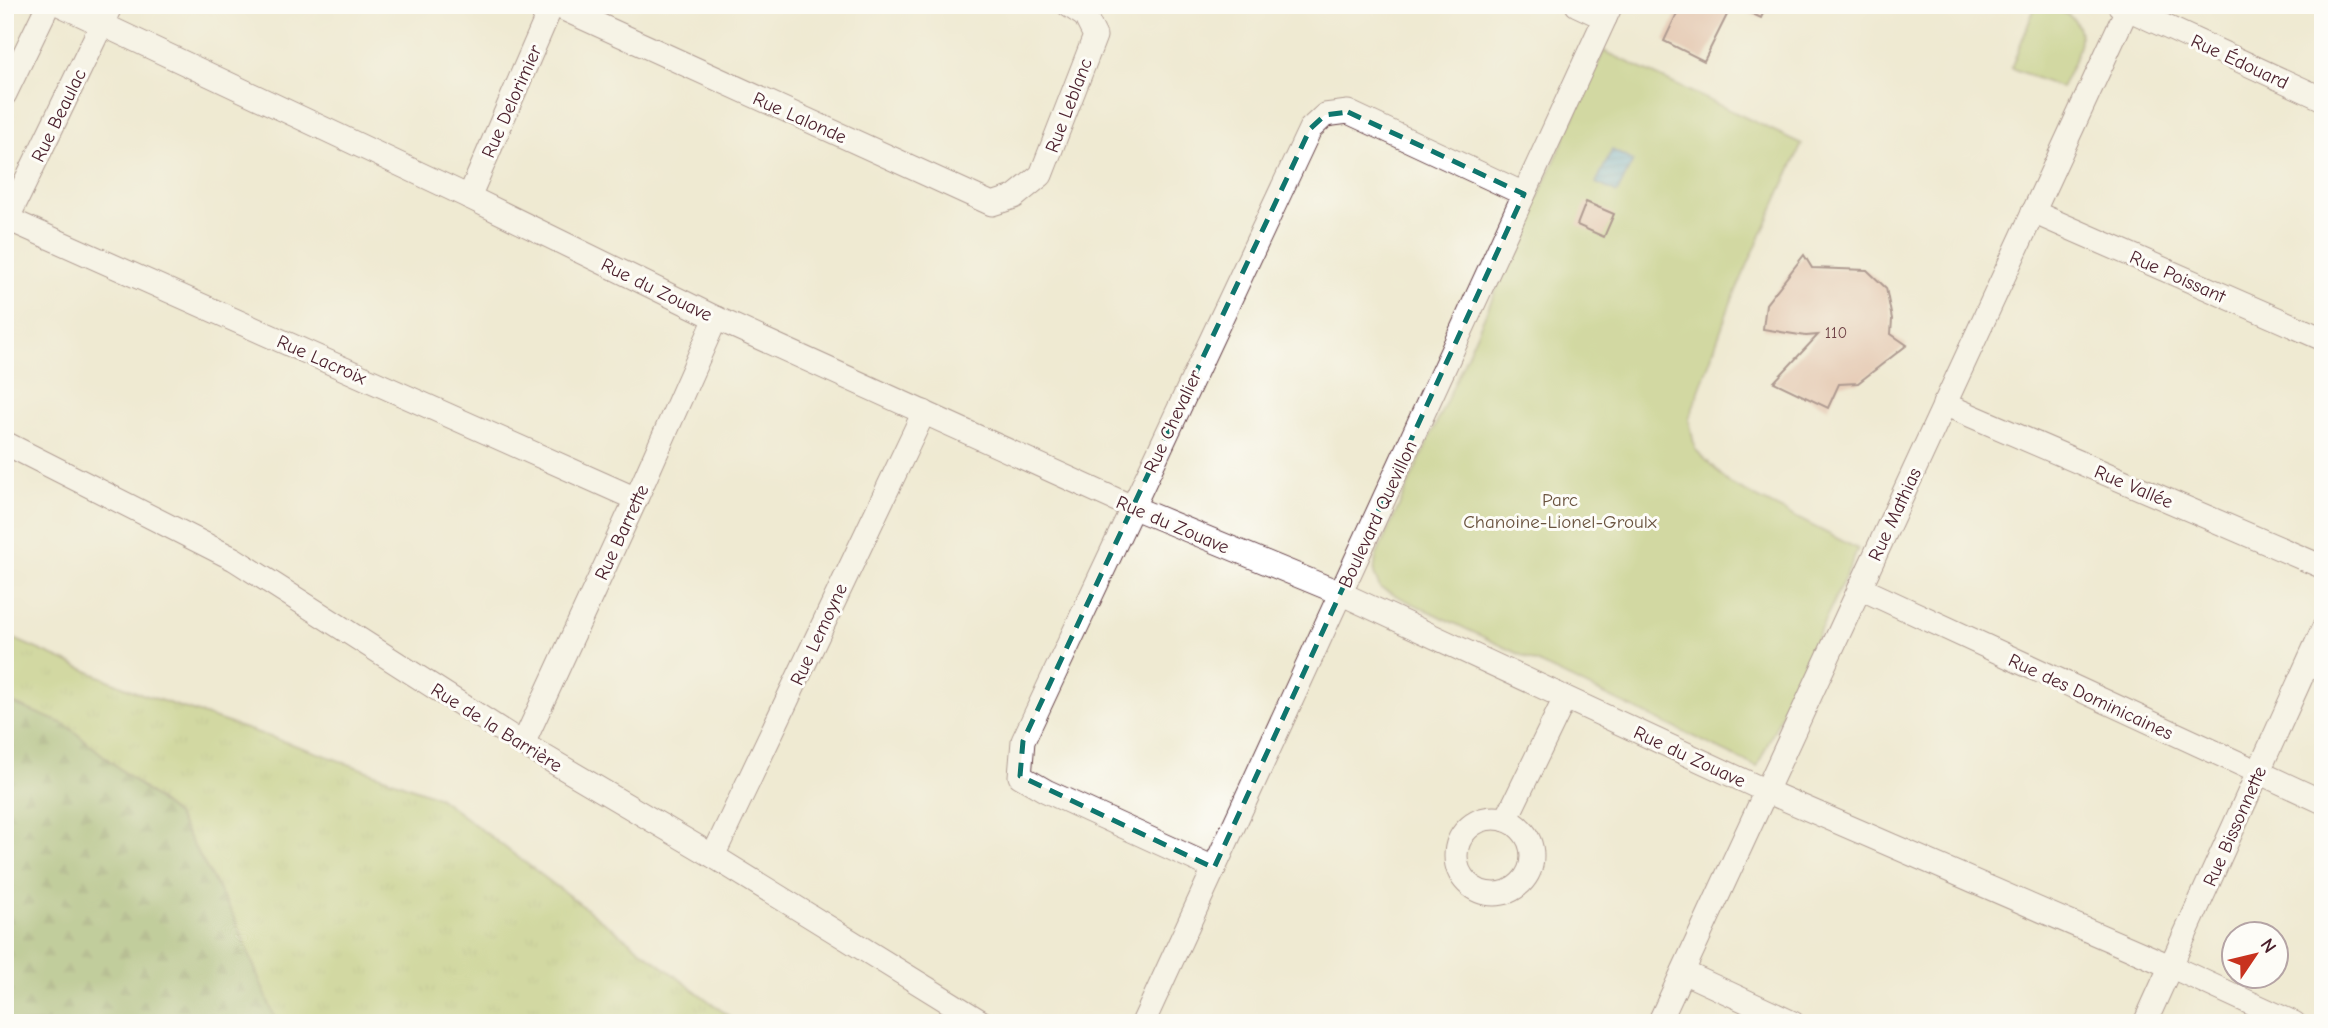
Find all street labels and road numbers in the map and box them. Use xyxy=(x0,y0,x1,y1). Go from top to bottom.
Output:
street label: Rue Édouard xyxy=(2187,30,2292,94)
street label: Rue Delorimier xyxy=(477,41,547,161)
street label: Rue Leblanc xyxy=(1041,55,1097,156)
street label: Rue Beaulac xyxy=(27,65,91,166)
street label: Rue Lalonde xyxy=(749,87,850,148)
street label: Rue Poissant xyxy=(2126,246,2229,308)
street label: Rue du Zouave xyxy=(597,254,716,326)
street label: Rue Lacroix xyxy=(273,330,371,390)
street label: Rue Chevalier xyxy=(1139,366,1207,476)
street label: Boulevard Quevillon xyxy=(1334,437,1422,591)
street label: Rue Vallée xyxy=(2091,461,2176,513)
street label: Rue Mathias xyxy=(1864,464,1926,565)
street label: Rue Barrette xyxy=(590,481,654,584)
street label: Rue du Zouave xyxy=(1113,491,1232,559)
street label: Rue Lemoyne xyxy=(786,580,852,689)
street label: Rue des Dominicaines xyxy=(2005,649,2176,745)
street label: Rue de la Barrière xyxy=(427,679,566,777)
street label: Rue du Zouave xyxy=(1630,721,1749,792)
street label: Rue Bissonnette xyxy=(2199,763,2271,890)

